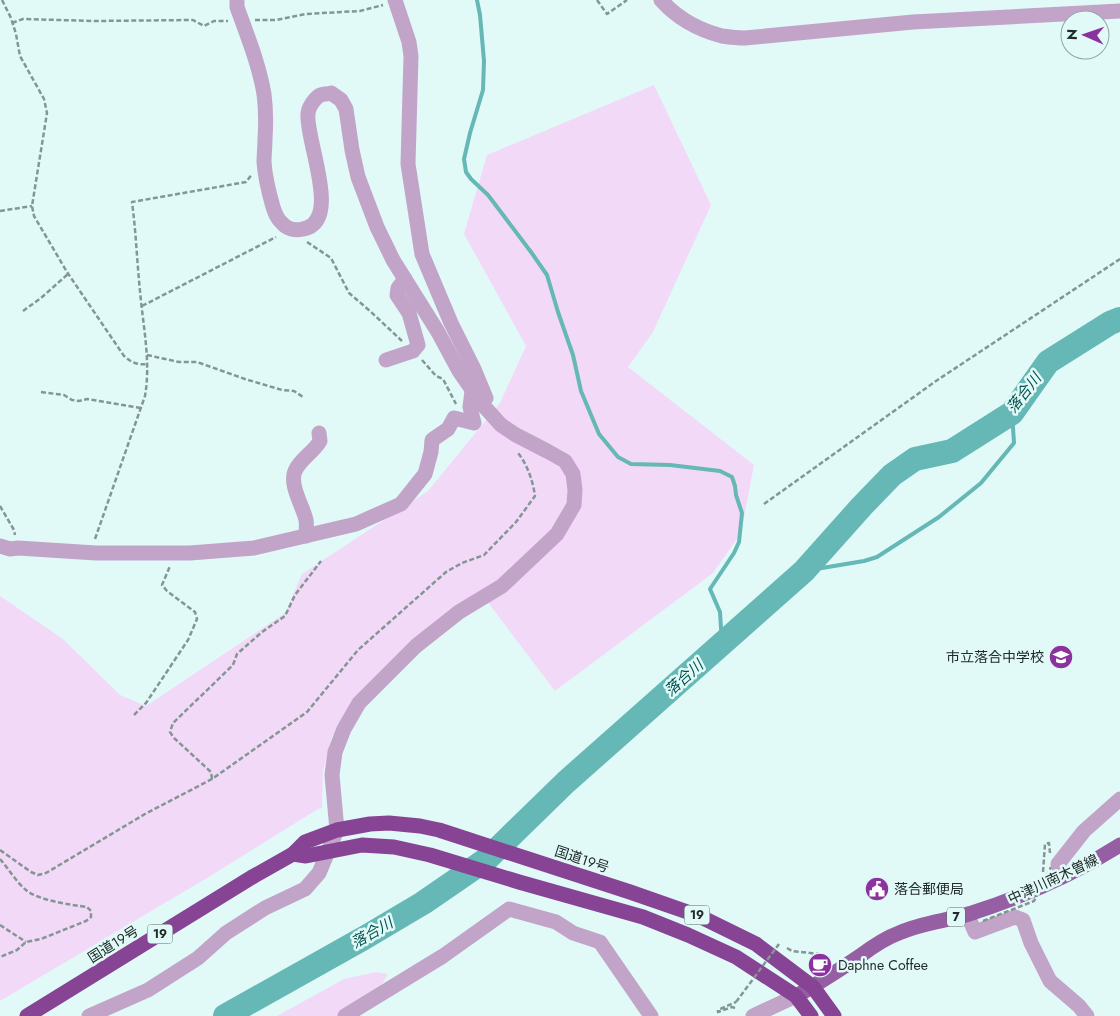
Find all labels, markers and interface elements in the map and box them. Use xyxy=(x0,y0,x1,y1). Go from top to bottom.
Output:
north arrow xyxy=(1060,10,1110,60)
text: N xyxy=(1062,29,1082,40)
water label: 落合川 xyxy=(1001,367,1048,418)
school or university icon: 市立落合中学校 xyxy=(1048,644,1074,670)
place label: 市立落合中学校 xyxy=(946,647,1044,667)
water label: 落合川 xyxy=(660,653,710,701)
street label: 国道19号 xyxy=(552,841,612,877)
street label: 中津川南木曽線 xyxy=(1004,849,1102,909)
public building icon: 落合郵便局 xyxy=(864,876,890,902)
place label: 落合郵便局 xyxy=(894,879,964,899)
road number: 19 xyxy=(684,906,710,924)
road number: 7 xyxy=(947,908,965,926)
water label: 落合川 xyxy=(347,911,399,954)
street label: 国道19号 xyxy=(84,921,142,967)
road number: 19 xyxy=(148,924,172,944)
cafe icon: Daphne Coffee xyxy=(807,952,833,978)
place label: Daphne Coffee xyxy=(838,955,928,975)

